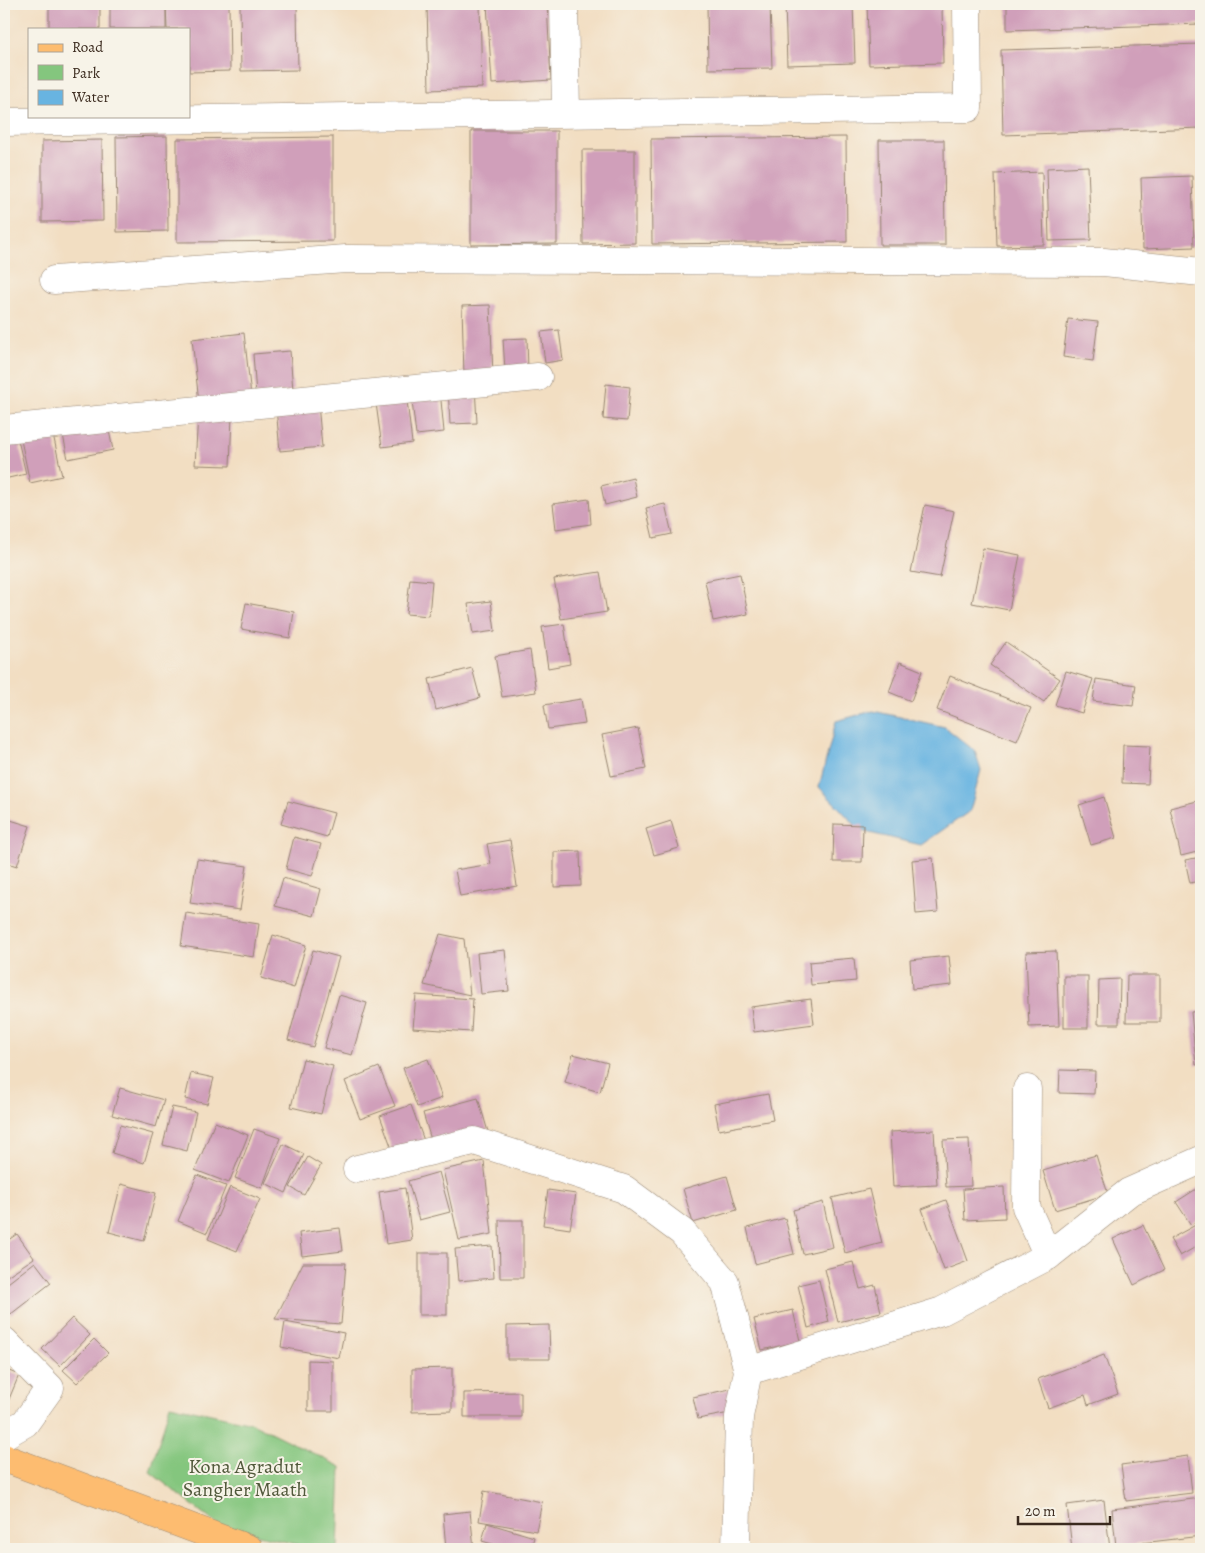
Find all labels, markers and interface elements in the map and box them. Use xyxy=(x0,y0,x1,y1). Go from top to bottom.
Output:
legend xyxy=(28,28,190,118)
text: Road xyxy=(72,37,104,57)
text: Park xyxy=(72,63,101,83)
text: Water xyxy=(71,87,109,107)
park label: Kona Agradut Sangher Maath xyxy=(183,1453,308,1503)
scale bar xyxy=(1018,1493,1110,1525)
text: 20 m xyxy=(1025,1501,1056,1521)

